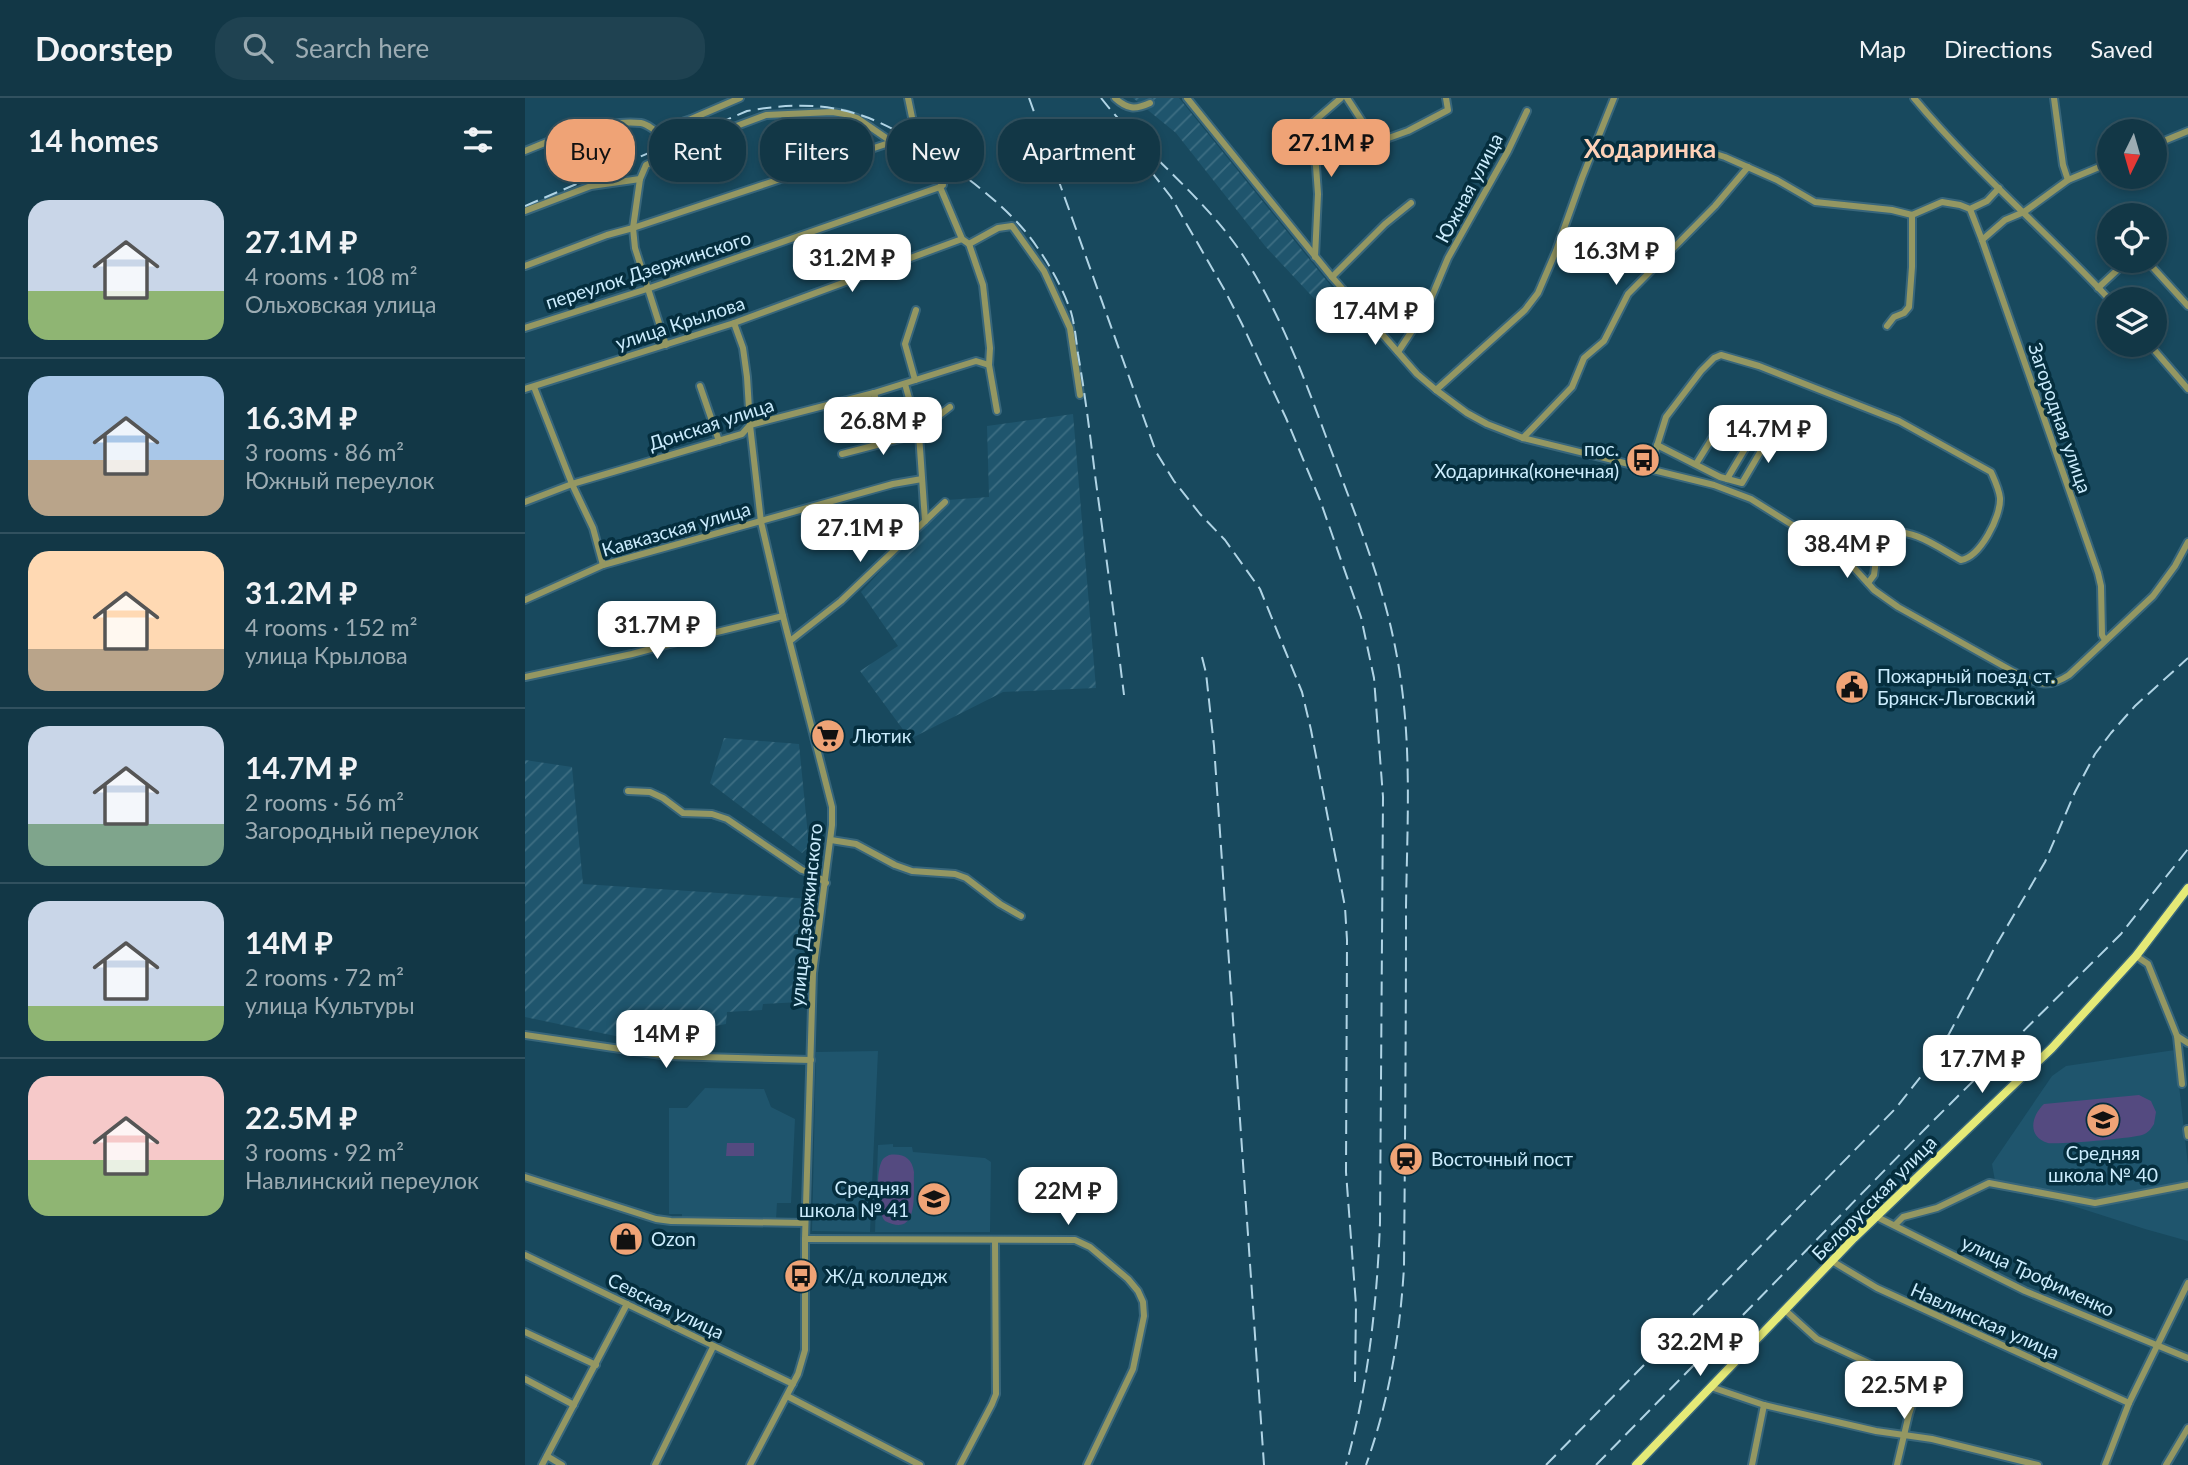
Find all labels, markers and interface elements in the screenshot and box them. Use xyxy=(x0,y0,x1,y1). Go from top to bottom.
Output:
search box xyxy=(215,17,705,80)
text: Doorstep xyxy=(35,28,173,68)
icon: search xyxy=(239,29,277,67)
text: Search here xyxy=(295,32,429,64)
text: Map xyxy=(1859,34,1906,63)
text: Directions xyxy=(1944,34,2052,63)
text: Saved xyxy=(2090,34,2153,63)
chip: Buy xyxy=(546,119,635,182)
chip: Rent xyxy=(649,119,746,182)
chip: Filters xyxy=(760,119,873,182)
chip: New xyxy=(887,119,984,182)
chip: Apartment xyxy=(998,119,1160,182)
north arrow xyxy=(2097,119,2167,189)
map controls xyxy=(2097,119,2167,357)
pin: 27.1M ₽ xyxy=(1266,120,1396,179)
icon: filters xyxy=(459,121,497,159)
text: 14 homes xyxy=(28,122,159,158)
text: 27.1M ₽ xyxy=(1288,128,1374,156)
street label: Южная улица xyxy=(1430,129,1507,246)
district label: Ходаринка xyxy=(1584,132,1716,164)
button: locate xyxy=(2097,203,2167,273)
text: 27.1M ₽ xyxy=(245,223,357,259)
street label: переулок Дзержинского xyxy=(542,225,753,314)
icon: home xyxy=(84,228,168,312)
pin: 16.3M ₽ xyxy=(1551,228,1681,287)
pin: 31.2M ₽ xyxy=(787,234,917,294)
text: 16.3M ₽ xyxy=(1573,236,1659,264)
text: 31.2M ₽ xyxy=(809,243,895,271)
text: 4 rooms · 108 m² xyxy=(245,262,417,290)
button: layers xyxy=(2097,287,2167,357)
pin: 17.4M ₽ xyxy=(1310,288,1440,347)
text: Ольховская улица xyxy=(245,290,436,318)
street label: улица Крылова xyxy=(612,291,747,354)
text: 17.4M ₽ xyxy=(1332,296,1418,324)
street label: Загородная улица xyxy=(2024,340,2097,496)
street label: Донская улица xyxy=(645,392,776,455)
pin: 26.8M ₽ xyxy=(818,398,948,457)
text: 16.3M ₽ xyxy=(245,399,357,435)
icon: home xyxy=(84,404,168,488)
text: 26.8M ₽ xyxy=(840,406,926,434)
pin: 14.7M ₽ xyxy=(1703,406,1833,465)
text: 14.7M ₽ xyxy=(1725,414,1811,442)
place label: пос. Ходаринка(конечная) xyxy=(1434,437,1619,482)
text: 3 rooms · 86 m² xyxy=(245,438,404,466)
bus stop icon: пос. Ходаринка(конечная) xyxy=(1624,441,1662,479)
text: Южный переулок xyxy=(245,466,434,494)
street label: Кавказская улица xyxy=(599,496,753,561)
pin: 27.1M ₽ xyxy=(795,504,925,564)
text: 27.1M ₽ xyxy=(817,513,903,541)
pin: 38.4M ₽ xyxy=(1782,520,1912,580)
text: 38.4M ₽ xyxy=(1804,529,1890,557)
text: 31.2M ₽ xyxy=(245,574,357,610)
icon: home xyxy=(84,579,168,663)
pin: 31.7M ₽ xyxy=(592,602,722,661)
text: 31.7M ₽ xyxy=(614,610,700,638)
text: 4 rooms · 152 m² xyxy=(245,613,417,641)
text: улица Крылова xyxy=(245,641,408,669)
place label: Пожарный поезд ст. Брянск-Льговский xyxy=(1877,664,2055,709)
public building icon: Пожарный поезд ст. Брянск-Льговский xyxy=(1833,668,1871,706)
supermarket icon: Лютик xyxy=(809,717,847,755)
place label: Лютик xyxy=(852,724,912,747)
text: 14.7M ₽ xyxy=(245,749,357,785)
icon: home xyxy=(84,754,168,838)
text: 2 rooms · 56 m² xyxy=(245,788,404,816)
text: Загородный переулок xyxy=(245,816,479,844)
street label: улица Дзержинского xyxy=(784,822,827,1008)
text: 14M ₽ xyxy=(245,924,333,960)
icon: home xyxy=(84,929,168,1013)
text: 2 rooms · 72 m² xyxy=(245,963,404,991)
text: улица Культуры xyxy=(245,991,415,1019)
pin: 14M ₽ xyxy=(617,1010,715,1070)
text: 14M ₽ xyxy=(632,1019,700,1047)
pin: 17.7M ₽ xyxy=(1917,1035,2047,1095)
text: 17.7M ₽ xyxy=(1939,1044,2025,1072)
text: 22.5M ₽ xyxy=(245,1099,357,1135)
school or university icon: Средняя школа № 40 xyxy=(2084,1101,2122,1139)
icon: home xyxy=(84,1104,168,1188)
street label: Белорусская улица xyxy=(1806,1130,1941,1265)
text: 3 rooms · 92 m² xyxy=(245,1138,404,1166)
station icon: Восточный пост xyxy=(1387,1140,1425,1178)
place label: Средняя школа № 40 xyxy=(2048,1141,2158,1186)
place label: Восточный пост xyxy=(1431,1147,1574,1170)
text: Навлинский переулок xyxy=(245,1166,479,1194)
pin: 22M ₽ xyxy=(1019,1168,1117,1227)
place label: Средняя школа № 41 xyxy=(799,1176,909,1221)
text: 22M ₽ xyxy=(1034,1176,1102,1204)
school or university icon: Средняя школа № 41 xyxy=(915,1180,953,1218)
shop icon: Ozon xyxy=(607,1220,645,1258)
place label: Ozon xyxy=(651,1227,696,1250)
street label: улица Трофименко xyxy=(1958,1230,2118,1321)
bus stop icon: Ж/д колледж xyxy=(782,1257,820,1295)
place label: Ж/д колледж xyxy=(825,1264,947,1287)
street label: Севская улица xyxy=(604,1267,728,1344)
street label: Навлинская улица xyxy=(1907,1277,2063,1364)
pin: 32.2M ₽ xyxy=(1635,1318,1765,1378)
text: 32.2M ₽ xyxy=(1657,1327,1743,1355)
pin: 22.5M ₽ xyxy=(1839,1362,1969,1421)
text: 22.5M ₽ xyxy=(1861,1370,1947,1398)

